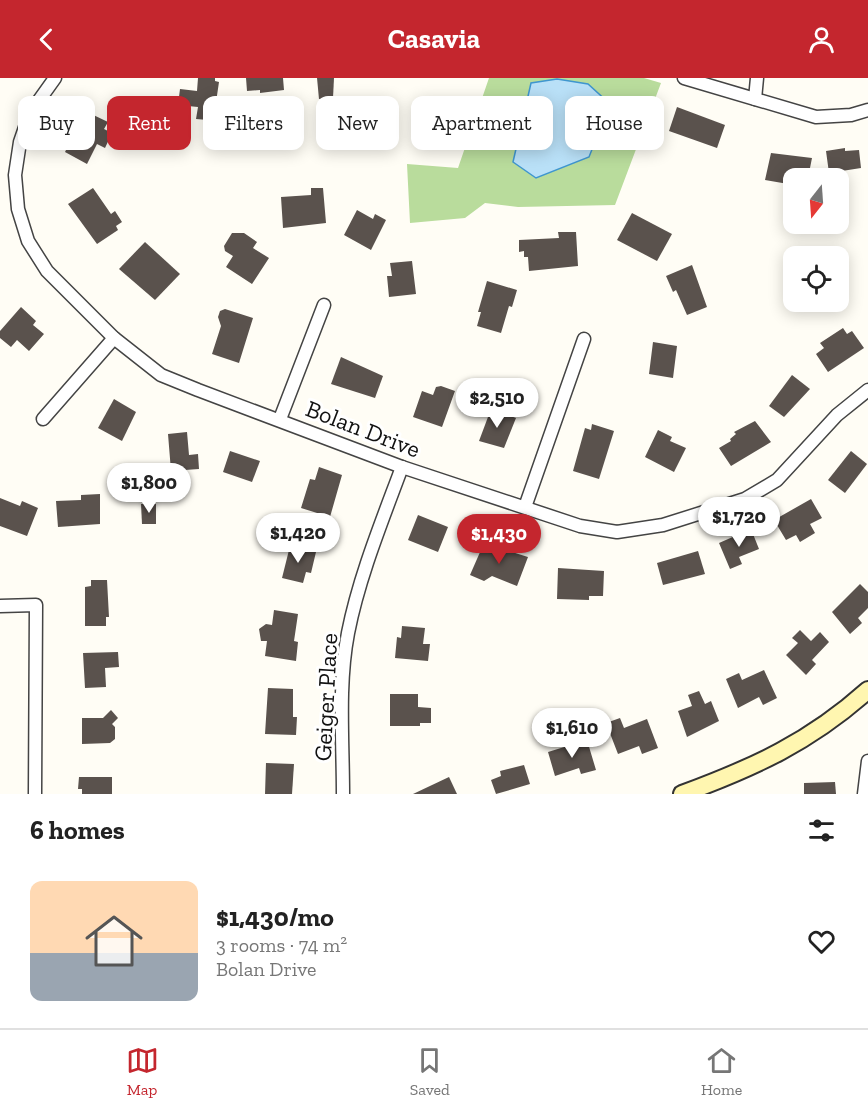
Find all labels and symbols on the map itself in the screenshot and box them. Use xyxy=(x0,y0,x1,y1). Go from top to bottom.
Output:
north arrow xyxy=(783,168,849,234)
pin: $2,510 xyxy=(448,378,546,429)
street label: Bolan Drive xyxy=(302,393,425,464)
pin: $1,800 xyxy=(100,463,198,514)
pin: $1,720 xyxy=(690,497,788,548)
pin: $1,420 xyxy=(249,513,347,564)
pin: $1,430 xyxy=(450,514,548,565)
street label: Geiger Place xyxy=(308,632,343,762)
pin: $1,610 xyxy=(523,708,621,759)

